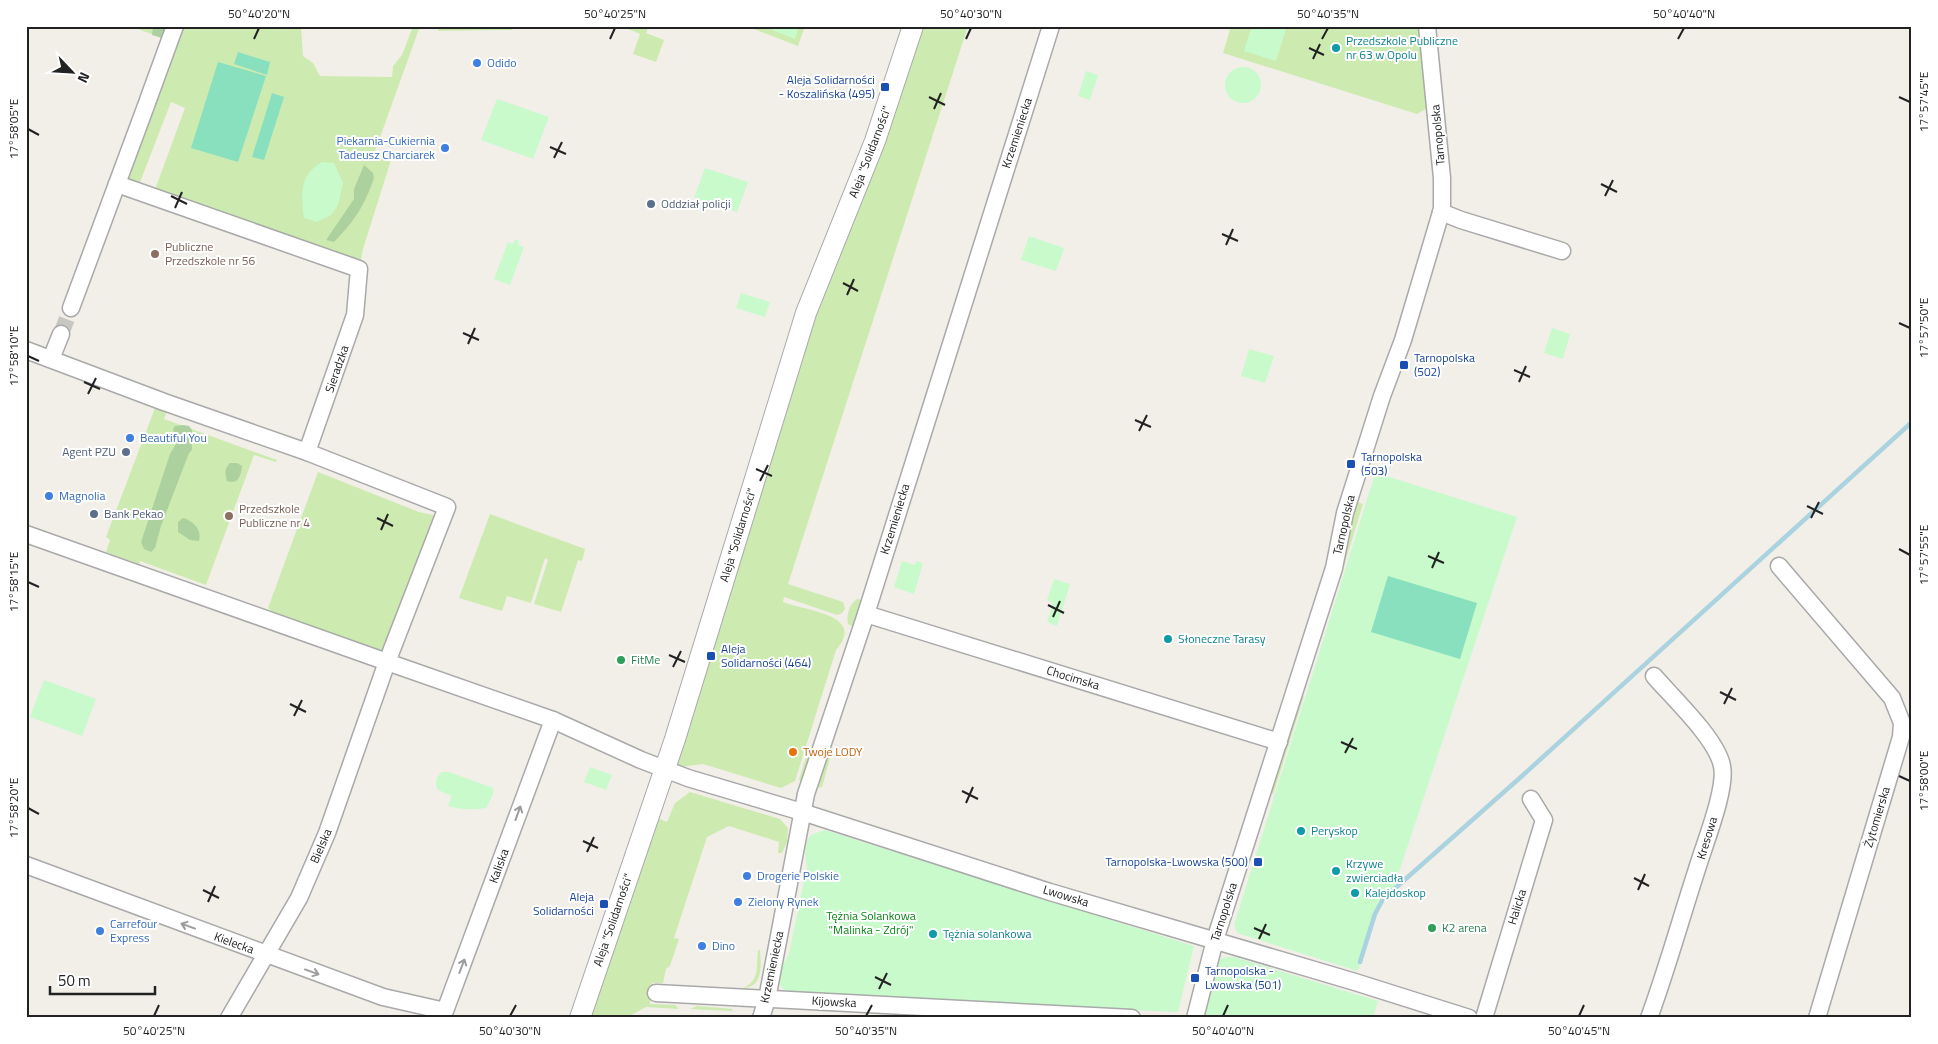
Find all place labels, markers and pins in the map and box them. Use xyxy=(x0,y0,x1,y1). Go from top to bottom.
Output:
place label: Przedszkole Publiczne nr 63 w Opolu xyxy=(1346,31,1458,64)
marker: Przedszkole Publiczne nr 63 w Opolu xyxy=(1330,42,1342,54)
place label: Odido xyxy=(487,53,517,72)
marker: Odido xyxy=(471,57,483,69)
place label: Aleja Solidarności - Koszalińska (495) xyxy=(779,70,875,103)
marker: Aleja Solidarności - Koszalińska (495) xyxy=(879,81,891,93)
place label: Piekarnia-Cukiernia Tadeusz Charciarek xyxy=(337,131,435,164)
marker: Piekarnia-Cukiernia Tadeusz Charciarek xyxy=(439,142,451,154)
place label: Oddział policji xyxy=(661,194,731,213)
marker: Oddział policji xyxy=(645,198,657,210)
place label: Publiczne Przedszkole nr 56 xyxy=(165,237,255,270)
marker: Publiczne Przedszkole nr 56 xyxy=(149,248,161,260)
place label: Tarnopolska (502) xyxy=(1414,348,1475,381)
marker: Tarnopolska (502) xyxy=(1398,359,1410,371)
place label: Beautiful You xyxy=(140,428,207,447)
marker: Beautiful You xyxy=(124,432,136,444)
place label: Agent PZU xyxy=(62,442,116,461)
marker: Agent PZU xyxy=(120,446,132,458)
place label: Tarnopolska (503) xyxy=(1361,447,1422,480)
marker: Tarnopolska (503) xyxy=(1345,458,1357,470)
place label: Magnolia xyxy=(59,486,105,505)
marker: Magnolia xyxy=(43,490,55,502)
place label: Przedszkole Publiczne nr 4 xyxy=(239,499,310,532)
place label: Bank Pekao xyxy=(104,504,163,523)
marker: Bank Pekao xyxy=(88,508,100,520)
marker: Przedszkole Publiczne nr 4 xyxy=(223,510,235,522)
place label: Słoneczne Tarasy xyxy=(1178,629,1266,648)
marker: Słoneczne Tarasy xyxy=(1162,633,1174,645)
place label: Aleja Solidarności (464) xyxy=(721,639,811,672)
place label: FitMe xyxy=(631,650,660,669)
marker: Aleja Solidarności (464) xyxy=(705,650,717,662)
marker: FitMe xyxy=(615,654,627,666)
place label: Twoje LODY xyxy=(803,742,863,761)
marker: Twoje LODY xyxy=(787,746,799,758)
place label: Peryskop xyxy=(1311,821,1358,840)
marker: Peryskop xyxy=(1295,825,1307,837)
place label: Tarnopolska-Lwowska (500) xyxy=(1106,852,1248,871)
place label: Krzywe zwierciadła xyxy=(1346,854,1403,887)
marker: Tarnopolska-Lwowska (500) xyxy=(1252,856,1264,868)
marker: Krzywe zwierciadła xyxy=(1330,865,1342,877)
place label: Drogerie Polskie xyxy=(757,866,839,885)
marker: Drogerie Polskie xyxy=(741,870,753,882)
place label: Kalejdoskop xyxy=(1365,883,1426,902)
place label: Aleja Solidarności xyxy=(533,887,594,920)
marker: Kalejdoskop xyxy=(1349,887,1361,899)
place label: Zielony Rynek xyxy=(748,892,819,911)
marker: Zielony Rynek xyxy=(732,896,744,908)
marker: Aleja Solidarności xyxy=(598,898,610,910)
place label: Carrefour Express xyxy=(110,914,158,947)
place label: K2 arena xyxy=(1442,918,1487,937)
marker: K2 arena xyxy=(1426,922,1438,934)
place label: Tężnia solankowa xyxy=(943,924,1032,943)
marker: Carrefour Express xyxy=(94,925,106,937)
marker: Tężnia solankowa xyxy=(927,928,939,940)
place label: Dino xyxy=(712,936,735,955)
marker: Dino xyxy=(696,940,708,952)
place label: Tarnopolska - Lwowska (501) xyxy=(1205,961,1281,994)
marker: Tarnopolska - Lwowska (501) xyxy=(1189,972,1201,984)

